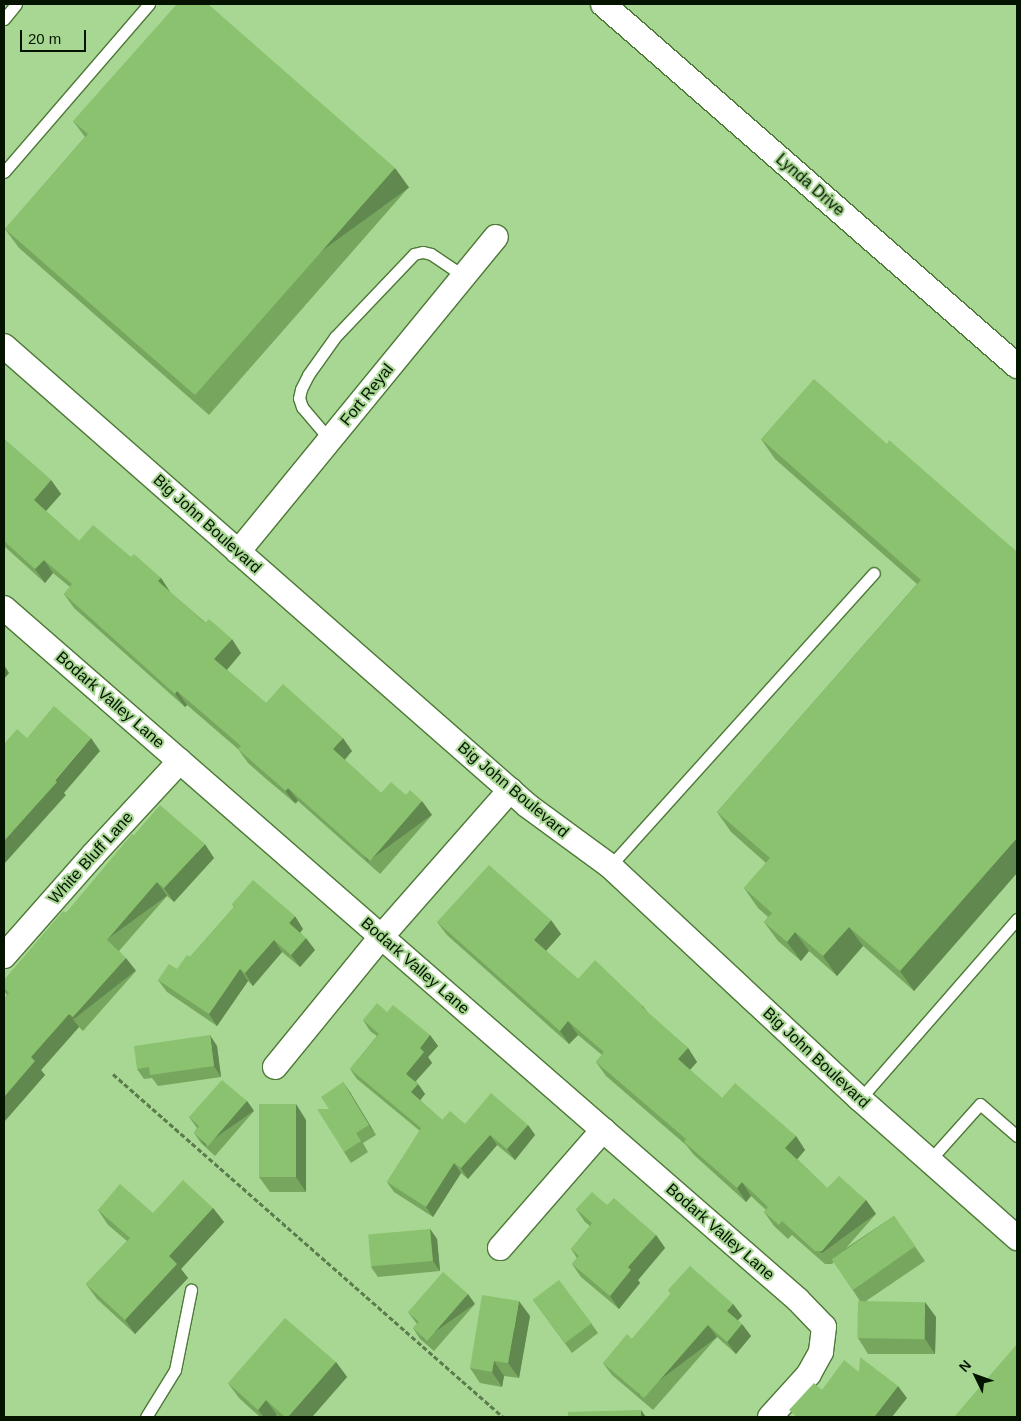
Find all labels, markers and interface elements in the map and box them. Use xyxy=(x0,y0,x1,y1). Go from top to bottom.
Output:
scale bar xyxy=(22,20,89,52)
text: 20 m xyxy=(28,30,61,47)
street label: Lynda Drive xyxy=(772,150,848,220)
street label: Fort Reyal xyxy=(336,360,398,430)
street label: Big John Boulevard xyxy=(149,470,265,578)
street label: Bodark Valley Lane xyxy=(52,648,168,752)
street label: Big John Boulevard xyxy=(454,738,572,842)
street label: White Bluff Lane xyxy=(45,808,137,908)
street label: Bodark Valley Lane xyxy=(357,914,473,1018)
street label: Big John Boulevard xyxy=(759,1004,873,1112)
street label: Bodark Valley Lane xyxy=(662,1180,778,1284)
north arrow xyxy=(951,1351,1001,1401)
text: N xyxy=(956,1357,974,1375)

